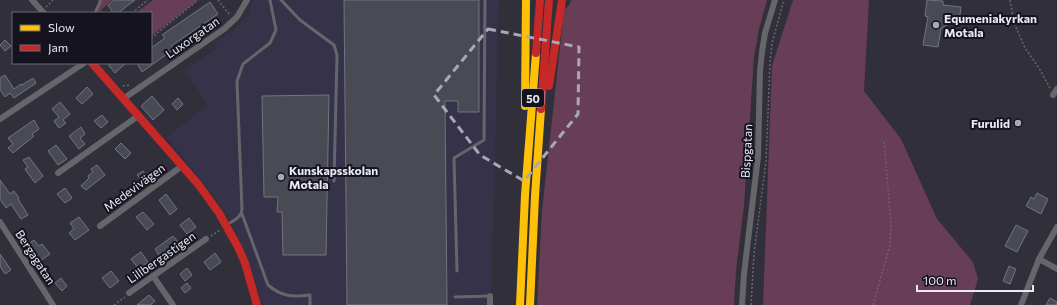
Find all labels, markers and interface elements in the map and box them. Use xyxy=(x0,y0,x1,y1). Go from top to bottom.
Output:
place label: Equmeniakyrkan Motala xyxy=(944,11,1037,39)
legend xyxy=(12,12,152,64)
street label: Luxorgatan xyxy=(162,13,222,61)
text: Slow xyxy=(48,20,75,34)
marker: Equmeniakyrkan Motala xyxy=(931,20,941,30)
text: Jam xyxy=(48,40,68,55)
road number: 50 xyxy=(522,89,544,107)
place label: Furulid xyxy=(971,116,1010,130)
marker: Furulid xyxy=(1013,118,1023,128)
street label: Bispgatan xyxy=(738,124,754,178)
street label: Medevivägen xyxy=(101,160,167,214)
place label: Kunskapsskolan Motala xyxy=(289,163,378,191)
marker: Kunskapsskolan Motala xyxy=(276,172,286,182)
street label: Bergagatan xyxy=(13,227,59,287)
street label: Lillbergastigen xyxy=(124,228,198,286)
scale bar xyxy=(917,267,1033,293)
text: 100 m xyxy=(923,273,957,287)

